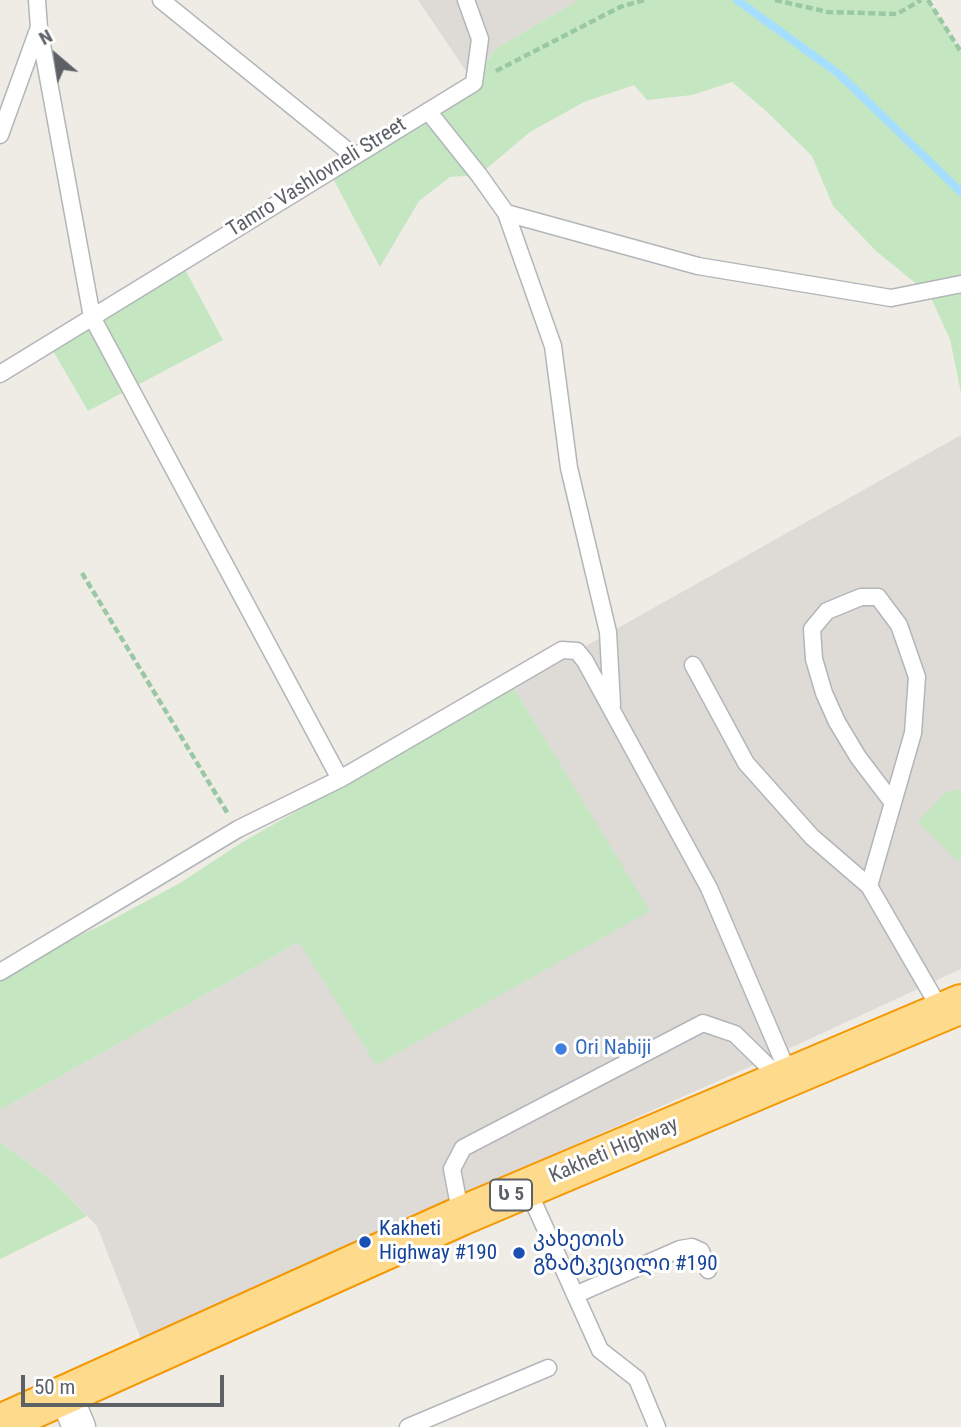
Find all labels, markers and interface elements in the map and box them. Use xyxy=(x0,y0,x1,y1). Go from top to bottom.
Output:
north arrow xyxy=(21,21,91,91)
text: N xyxy=(35,24,56,50)
street label: Tamro Vashlovneli Street xyxy=(223,113,411,243)
place label: Ori Nabiji xyxy=(575,1036,651,1062)
marker: Ori Nabiji xyxy=(553,1041,569,1057)
street label: Kakheti Highway xyxy=(546,1113,682,1189)
road number: ს 5 xyxy=(490,1180,532,1210)
place label: Kakheti Highway #190 xyxy=(379,1217,497,1267)
place label: კახეთის გზატკეცილი #190 xyxy=(533,1228,718,1278)
marker: Kakheti Highway #190 xyxy=(357,1234,373,1250)
marker: კახეთის გზატკეცილი #190 xyxy=(511,1245,527,1261)
scale bar xyxy=(24,1360,228,1404)
text: 50 m xyxy=(34,1375,75,1399)

